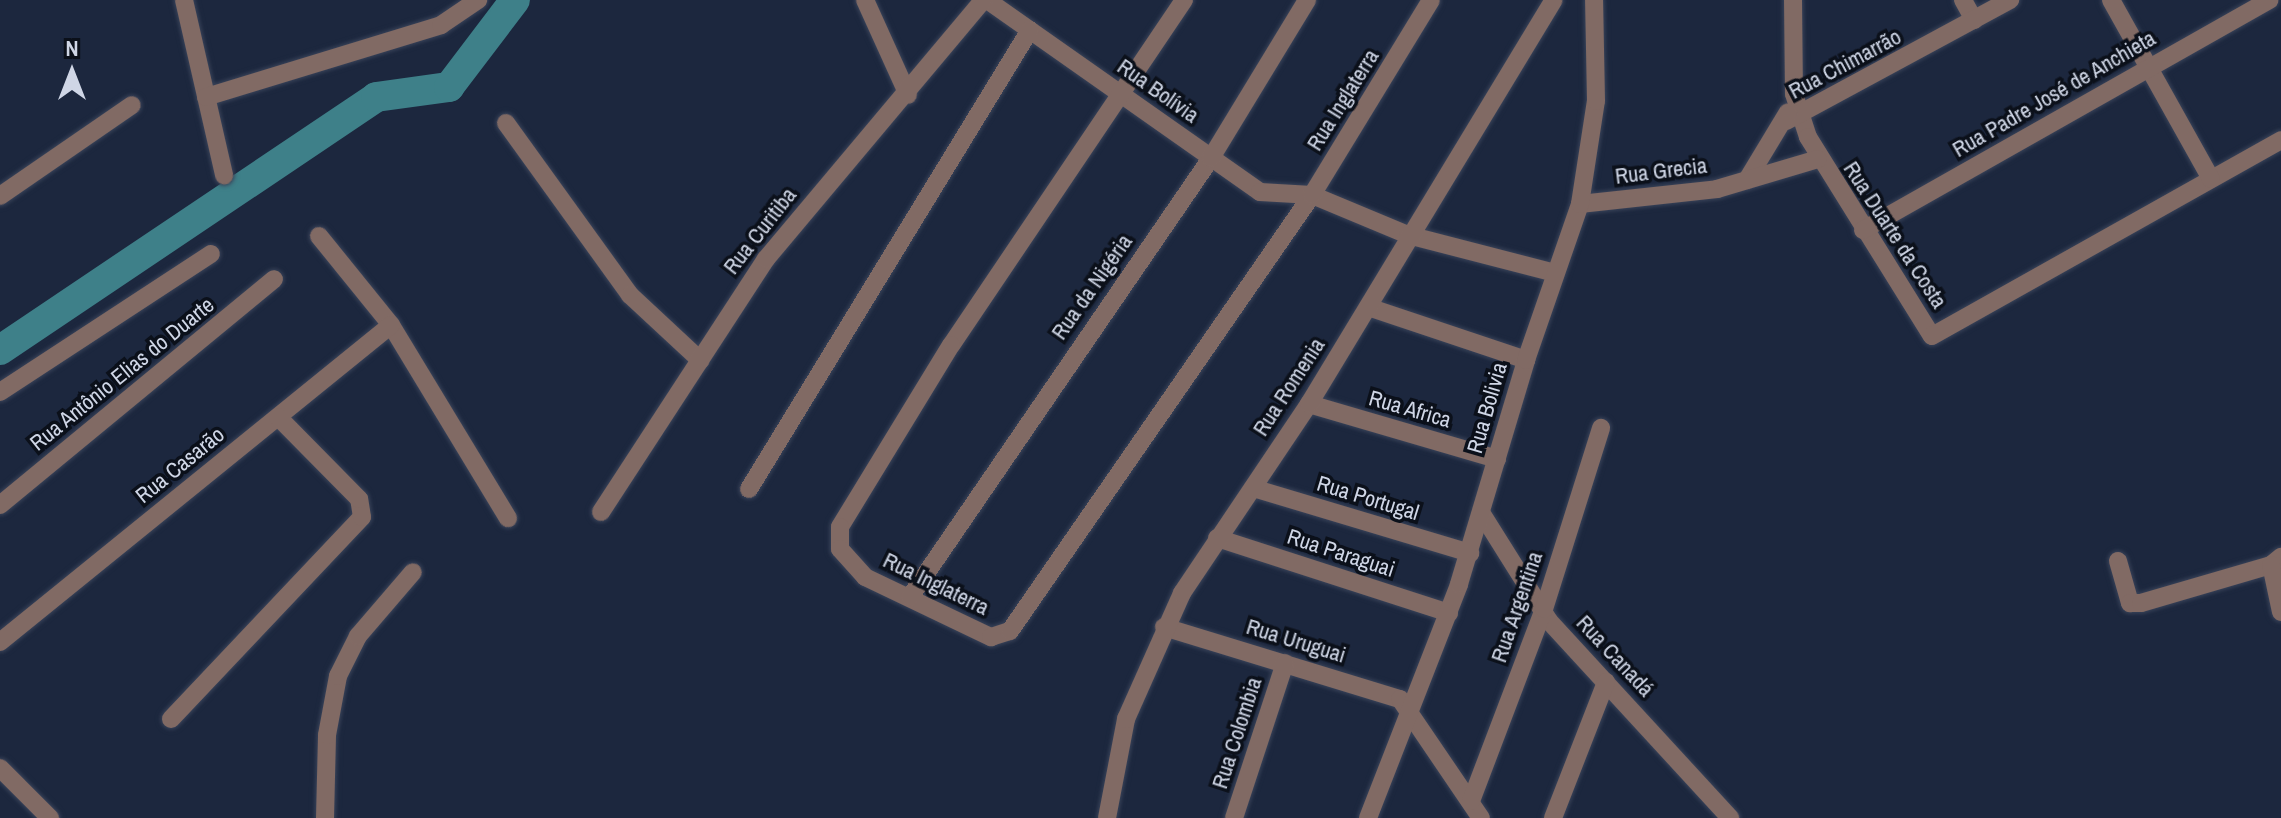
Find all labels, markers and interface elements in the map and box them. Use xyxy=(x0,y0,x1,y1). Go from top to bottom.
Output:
street label: Rua Chimarrão xyxy=(1784,23,1906,105)
street label: Rua Padre José de Anchieta xyxy=(1948,25,2160,163)
north arrow xyxy=(32,32,112,112)
text: N xyxy=(65,33,79,63)
street label: Rua Inglaterra xyxy=(1302,45,1384,155)
street label: Rua Bolívia xyxy=(1112,53,1204,129)
street label: Rua Grecia xyxy=(1614,152,1708,190)
street label: Rua Duarte da Costa xyxy=(1838,157,1952,313)
street label: Rua Curitiba xyxy=(718,183,802,279)
street label: Rua da Nigéria xyxy=(1046,229,1138,345)
street label: Rua Antônio Elias do Duarte xyxy=(24,291,220,457)
street label: Rua Romenia xyxy=(1248,333,1330,441)
street label: Rua Bolivia xyxy=(1461,360,1513,456)
street label: Rua Africa xyxy=(1365,385,1455,433)
street label: Rua Casarão xyxy=(130,421,230,509)
street label: Rua Portugal xyxy=(1314,470,1422,526)
street label: Rua Paraguai xyxy=(1284,523,1398,583)
street label: Rua Inglaterra xyxy=(879,547,993,621)
street label: Rua Argentina xyxy=(1486,548,1548,666)
street label: Rua Canadá xyxy=(1571,610,1659,702)
street label: Rua Uruguai xyxy=(1243,613,1349,669)
street label: Rua Colombia xyxy=(1207,674,1267,792)

